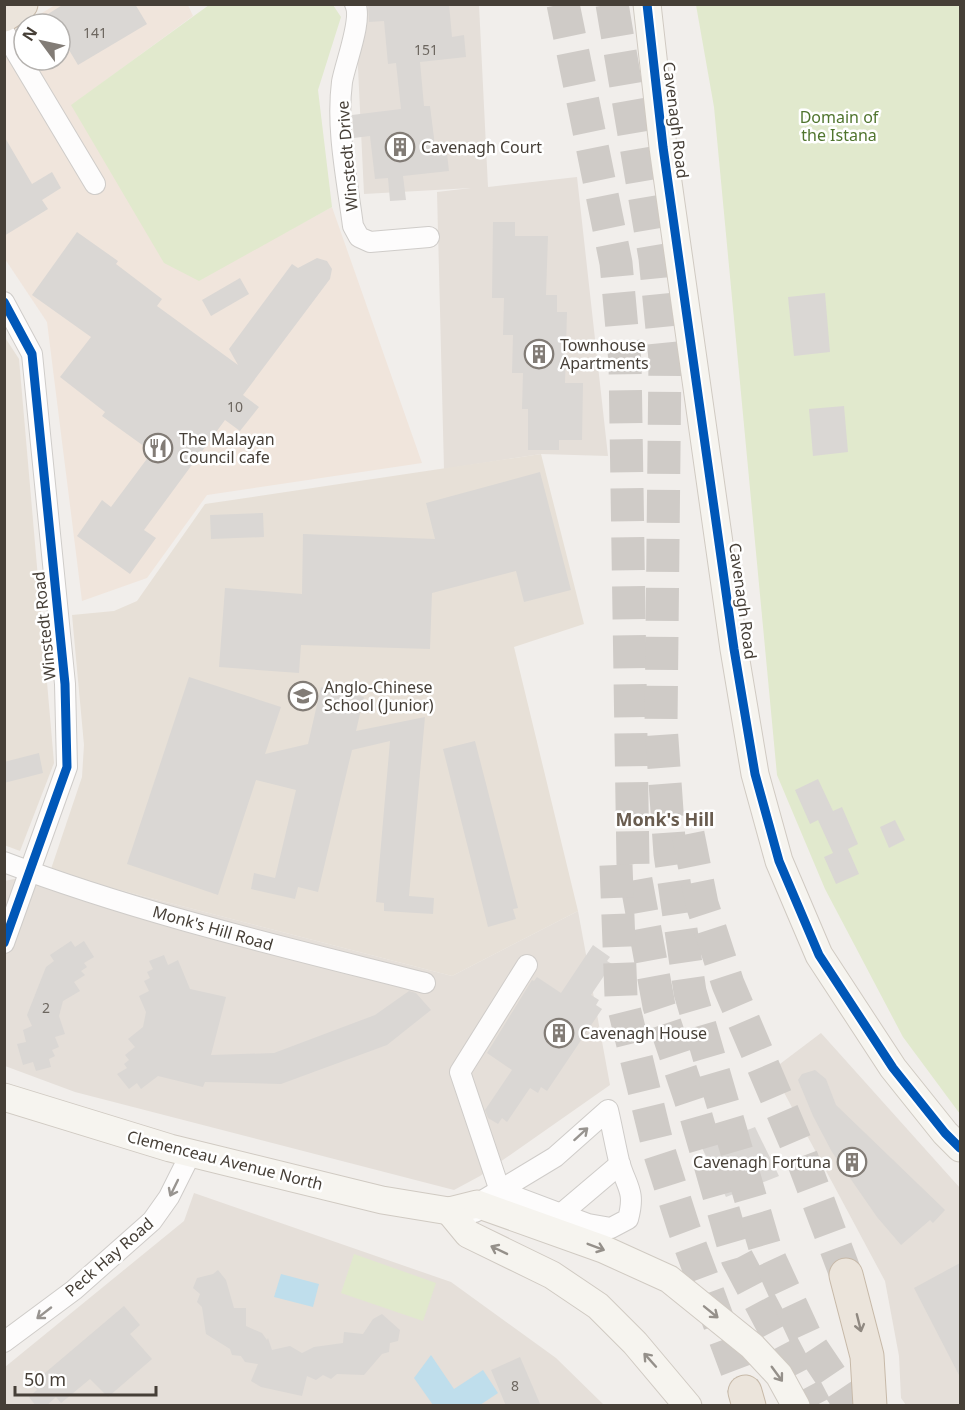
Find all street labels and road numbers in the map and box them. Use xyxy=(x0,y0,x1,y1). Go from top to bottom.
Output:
street label: Cavenagh Road xyxy=(658,60,694,180)
street label: Winstedt Drive xyxy=(331,100,363,212)
street label: Cavenagh Road xyxy=(724,541,762,661)
street label: Winstedt Road xyxy=(27,570,61,682)
street label: Monk's Hill Road xyxy=(150,900,276,956)
street label: Clemenceau Avenue North xyxy=(125,1125,325,1195)
street label: Peck Hay Road xyxy=(60,1212,158,1302)

